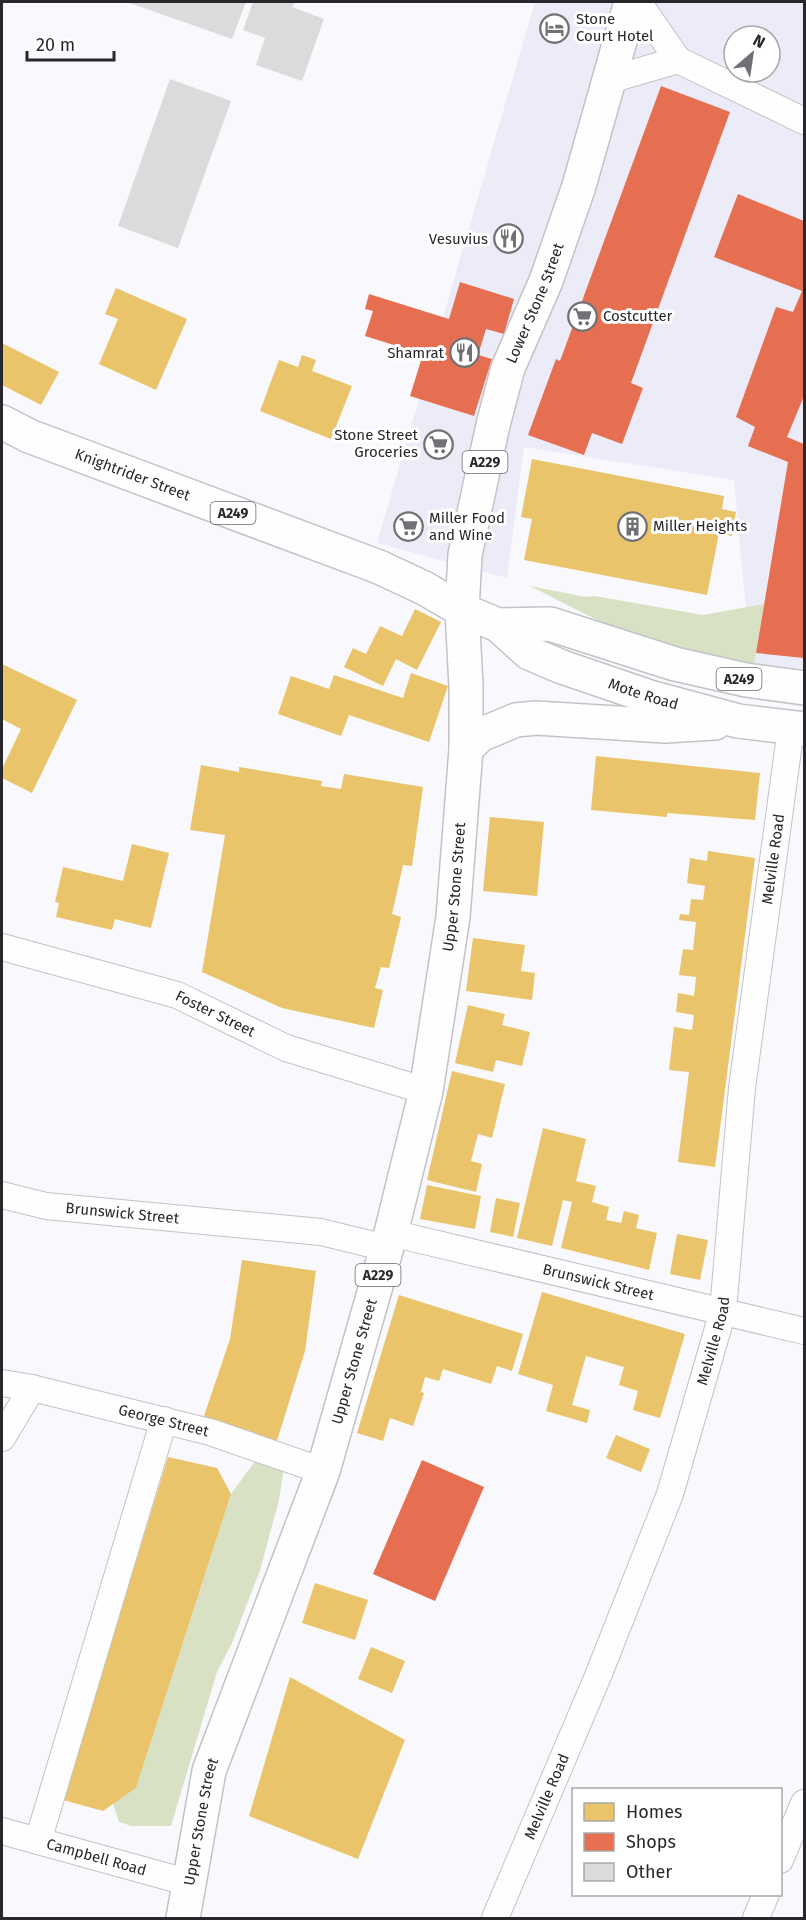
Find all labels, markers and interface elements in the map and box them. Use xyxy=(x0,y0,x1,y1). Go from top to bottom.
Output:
place label: Stone Court Hotel xyxy=(576,10,654,45)
hotel icon: Stone Court Hotel xyxy=(539,12,571,44)
scale bar xyxy=(27,24,114,62)
north arrow xyxy=(722,24,782,84)
text: N xyxy=(750,30,768,52)
text: 20 m xyxy=(36,34,75,56)
restaurant icon: Vesuvius xyxy=(493,223,525,255)
place label: Vesuvius xyxy=(429,230,488,248)
street label: Lower Stone Street xyxy=(502,240,568,366)
supermarket icon: Costcutter xyxy=(566,300,598,332)
place label: Costcutter xyxy=(603,307,673,325)
restaurant icon: Shamrat xyxy=(449,337,481,369)
place label: Shamrat xyxy=(387,344,445,362)
place label: Stone Street Groceries xyxy=(334,426,419,461)
supermarket icon: Stone Street Groceries xyxy=(423,428,455,460)
street label: Knightrider Street xyxy=(72,445,193,505)
road number: A229 xyxy=(462,451,508,473)
road number: A249 xyxy=(210,502,256,524)
place label: Miller Food and Wine xyxy=(429,509,505,544)
building icon: Miller Heights xyxy=(616,510,648,542)
supermarket icon: Miller Food and Wine xyxy=(392,511,424,543)
place label: Miller Heights xyxy=(653,517,747,535)
road number: A249 xyxy=(716,668,762,690)
street label: Mote Road xyxy=(606,674,680,713)
street label: Melville Road xyxy=(758,813,788,906)
street label: Upper Stone Street xyxy=(439,821,469,953)
street label: Foster Street xyxy=(172,987,259,1041)
street label: Brunswick Street xyxy=(65,1199,180,1228)
street label: Brunswick Street xyxy=(541,1260,656,1304)
road number: A229 xyxy=(356,1264,400,1286)
street label: Upper Stone Street xyxy=(328,1296,381,1426)
street label: Melville Road xyxy=(693,1296,733,1387)
street label: George Street xyxy=(117,1401,211,1441)
street label: Melville Road xyxy=(521,1751,573,1842)
street label: Upper Stone Street xyxy=(180,1755,222,1887)
legend xyxy=(572,1788,782,1896)
text: Homes xyxy=(626,1801,682,1823)
text: Shops xyxy=(626,1831,676,1853)
street label: Campbell Road xyxy=(45,1835,148,1879)
text: Other xyxy=(626,1861,672,1883)

